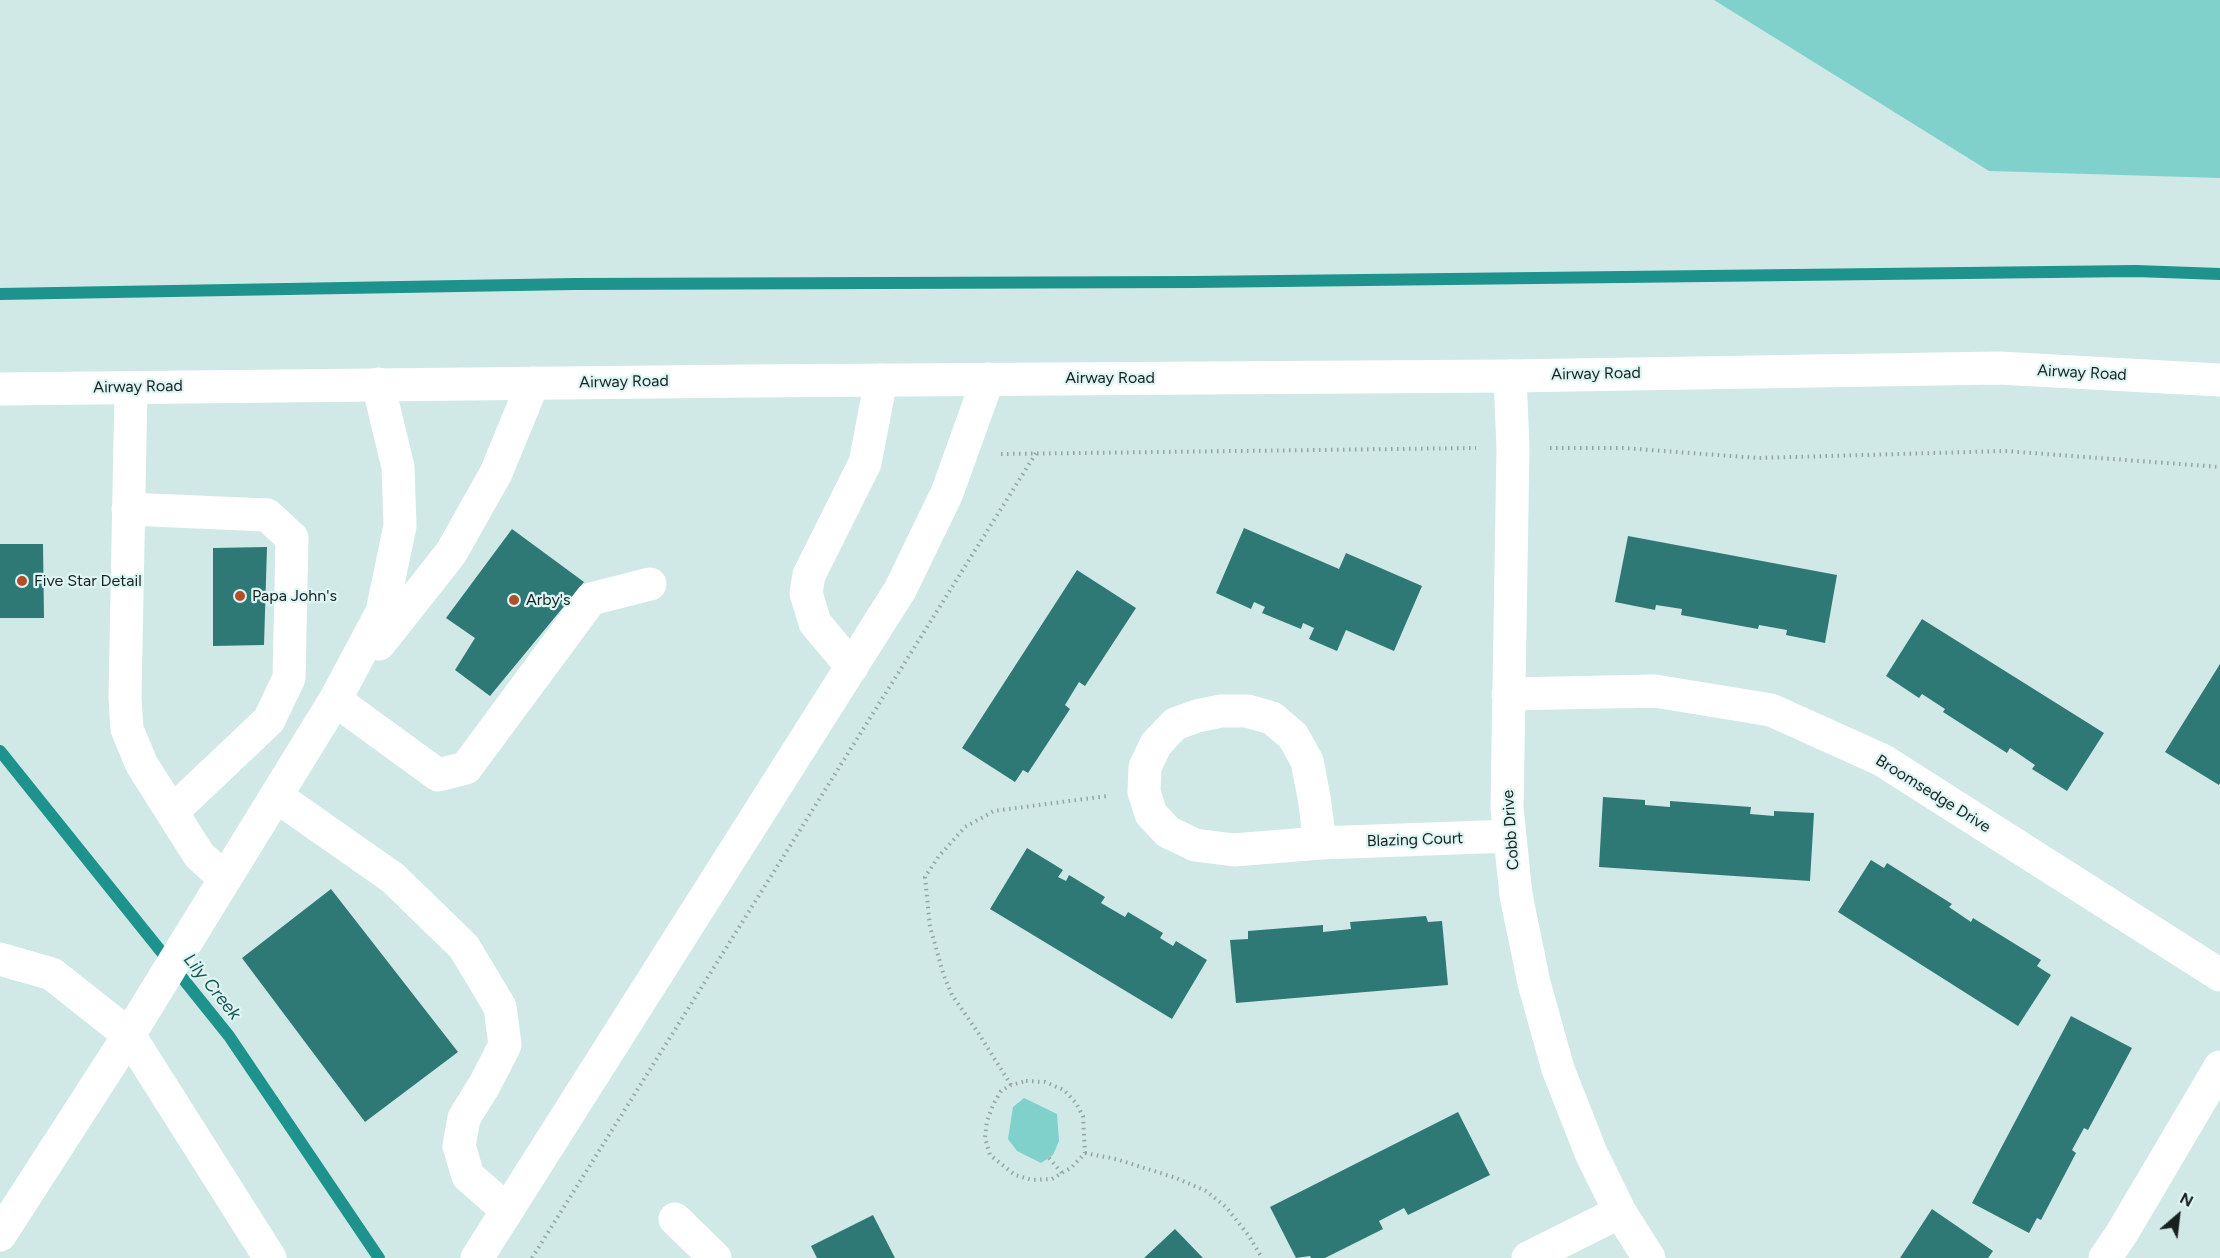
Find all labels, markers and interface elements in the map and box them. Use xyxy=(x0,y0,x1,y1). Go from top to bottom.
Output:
street label: Airway Road xyxy=(2037,361,2127,385)
street label: Airway Road xyxy=(1551,364,1641,384)
street label: Airway Road xyxy=(1065,368,1155,388)
street label: Airway Road xyxy=(579,372,669,392)
street label: Airway Road xyxy=(93,377,183,397)
place label: Five Star Detail xyxy=(34,571,142,591)
marker: Five Star Detail xyxy=(15,574,29,588)
place label: Papa John's xyxy=(252,586,337,606)
marker: Papa John's xyxy=(233,589,247,603)
place label: Arby's xyxy=(526,590,570,610)
marker: Arby's xyxy=(507,593,521,607)
street label: Broomsedge Drive xyxy=(1872,751,1994,837)
street label: Cobb Drive xyxy=(1499,789,1523,871)
street label: Blazing Court xyxy=(1366,829,1464,851)
water label: Lily Creek xyxy=(179,950,245,1024)
north arrow xyxy=(2148,1186,2208,1246)
text: N xyxy=(2177,1188,2197,1211)

